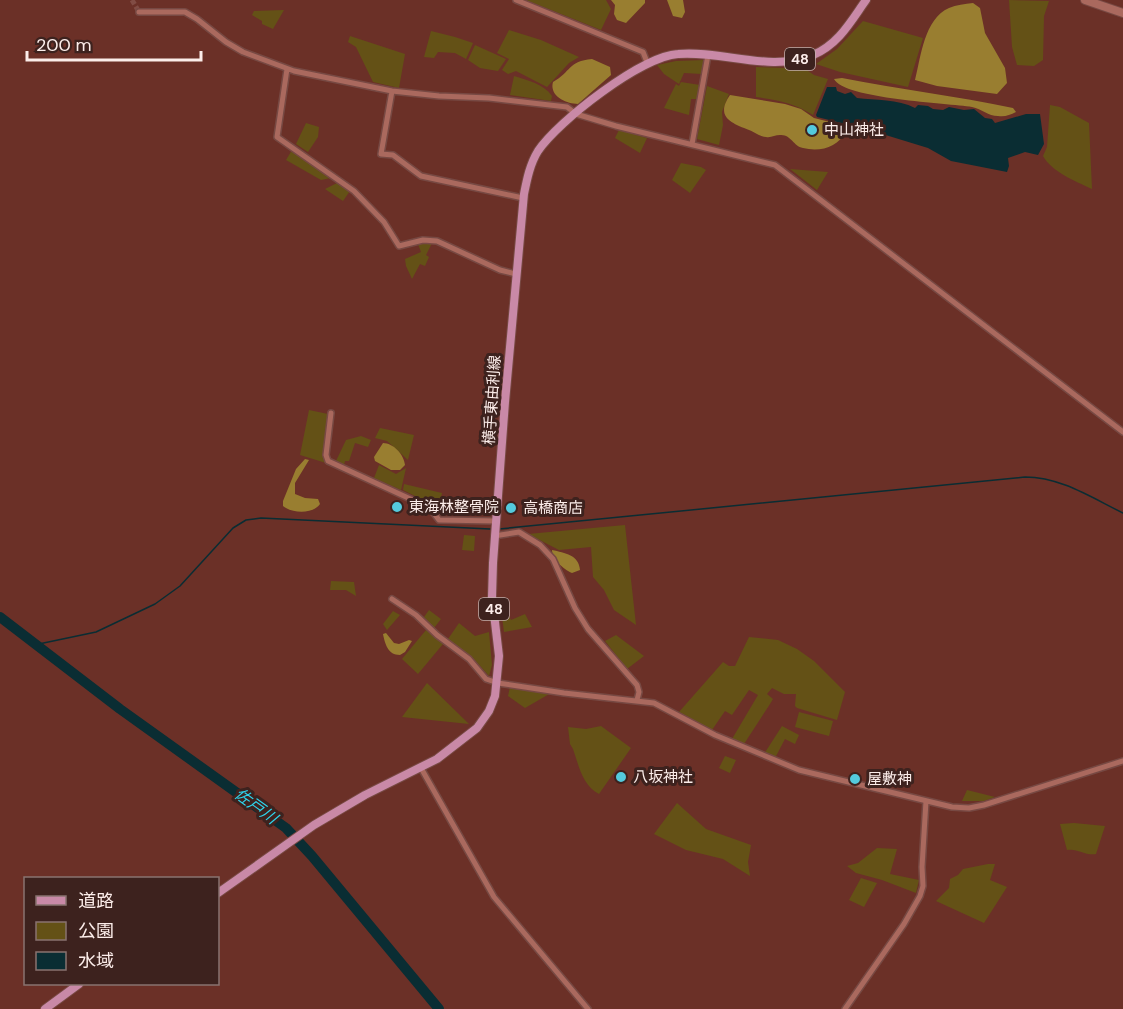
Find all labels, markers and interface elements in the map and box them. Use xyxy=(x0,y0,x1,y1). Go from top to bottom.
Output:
scale bar xyxy=(27,24,201,62)
text: 200 m xyxy=(36,33,92,57)
road number: 48 xyxy=(785,48,815,70)
place label: 中山神社 xyxy=(824,120,884,140)
marker: 中山神社 xyxy=(805,123,819,137)
street label: 横手東由利線 xyxy=(479,354,505,446)
place label: 東海林整骨院 xyxy=(409,497,499,517)
place label: 高橋商店 xyxy=(523,498,583,518)
marker: 東海林整骨院 xyxy=(390,500,404,514)
marker: 高橋商店 xyxy=(504,501,518,515)
road number: 48 xyxy=(479,598,509,620)
place label: 八坂神社 xyxy=(633,767,693,787)
place label: 屋敷神 xyxy=(867,769,912,789)
marker: 八坂神社 xyxy=(614,770,628,784)
marker: 屋敷神 xyxy=(848,772,862,786)
water label: 佐戸川 xyxy=(230,783,283,830)
legend xyxy=(24,877,219,985)
text: 道路 xyxy=(78,889,114,913)
text: 公園 xyxy=(78,919,114,943)
text: 水域 xyxy=(78,949,114,973)

